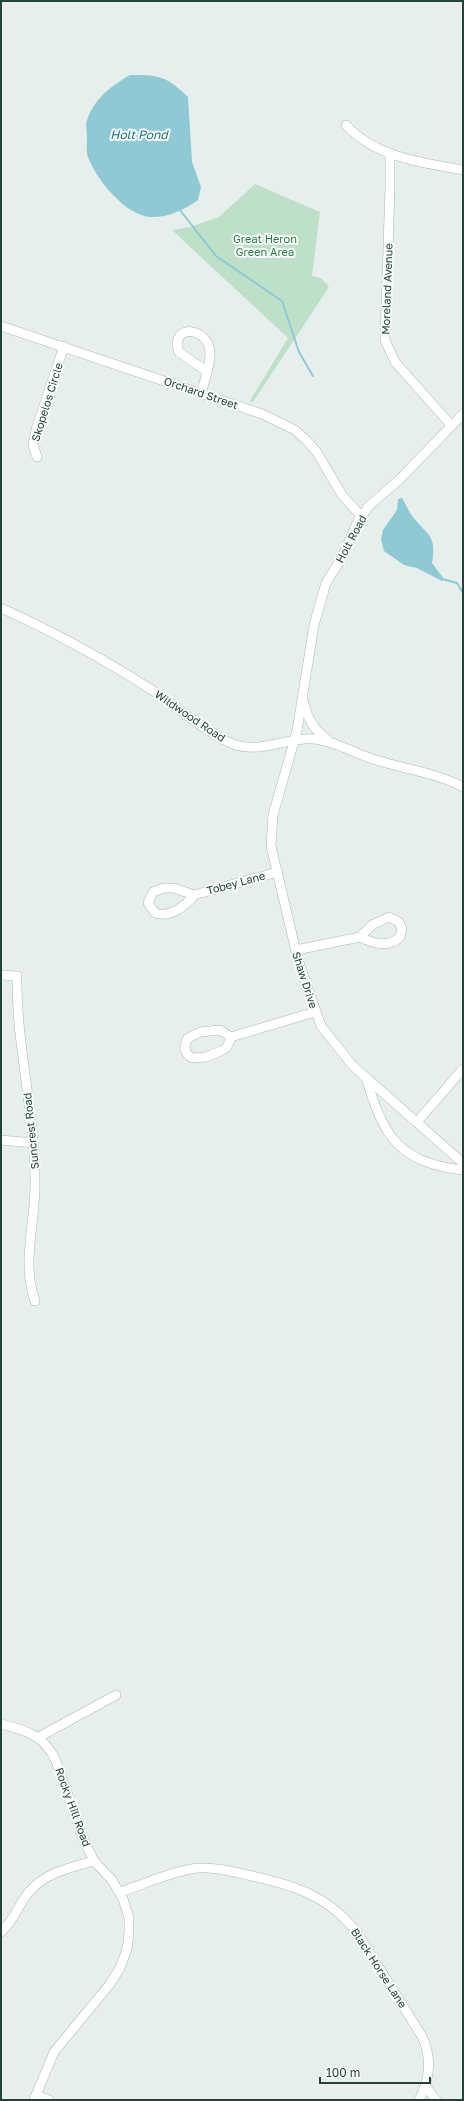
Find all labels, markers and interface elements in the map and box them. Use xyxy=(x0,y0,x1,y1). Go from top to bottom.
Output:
water label: Holt Pond xyxy=(110,127,169,142)
park label: Great Heron Green Area xyxy=(233,232,297,258)
street label: Moreland Avenue xyxy=(378,243,395,335)
street label: Skopelos Circle xyxy=(28,361,65,443)
street label: Orchard Street xyxy=(162,374,240,411)
street label: Holt Road xyxy=(333,513,369,565)
street label: Wildwood Road xyxy=(153,687,228,744)
street label: Tobey Lane xyxy=(205,868,267,897)
street label: Shaw Drive xyxy=(290,950,321,1010)
street label: Suncrest Road xyxy=(20,1092,41,1170)
street label: Rocky Hill Road xyxy=(53,1765,94,1848)
street label: Black Horse Lane xyxy=(349,1926,410,2010)
scale bar xyxy=(320,2059,430,2085)
text: 100 m xyxy=(326,2065,360,2080)

